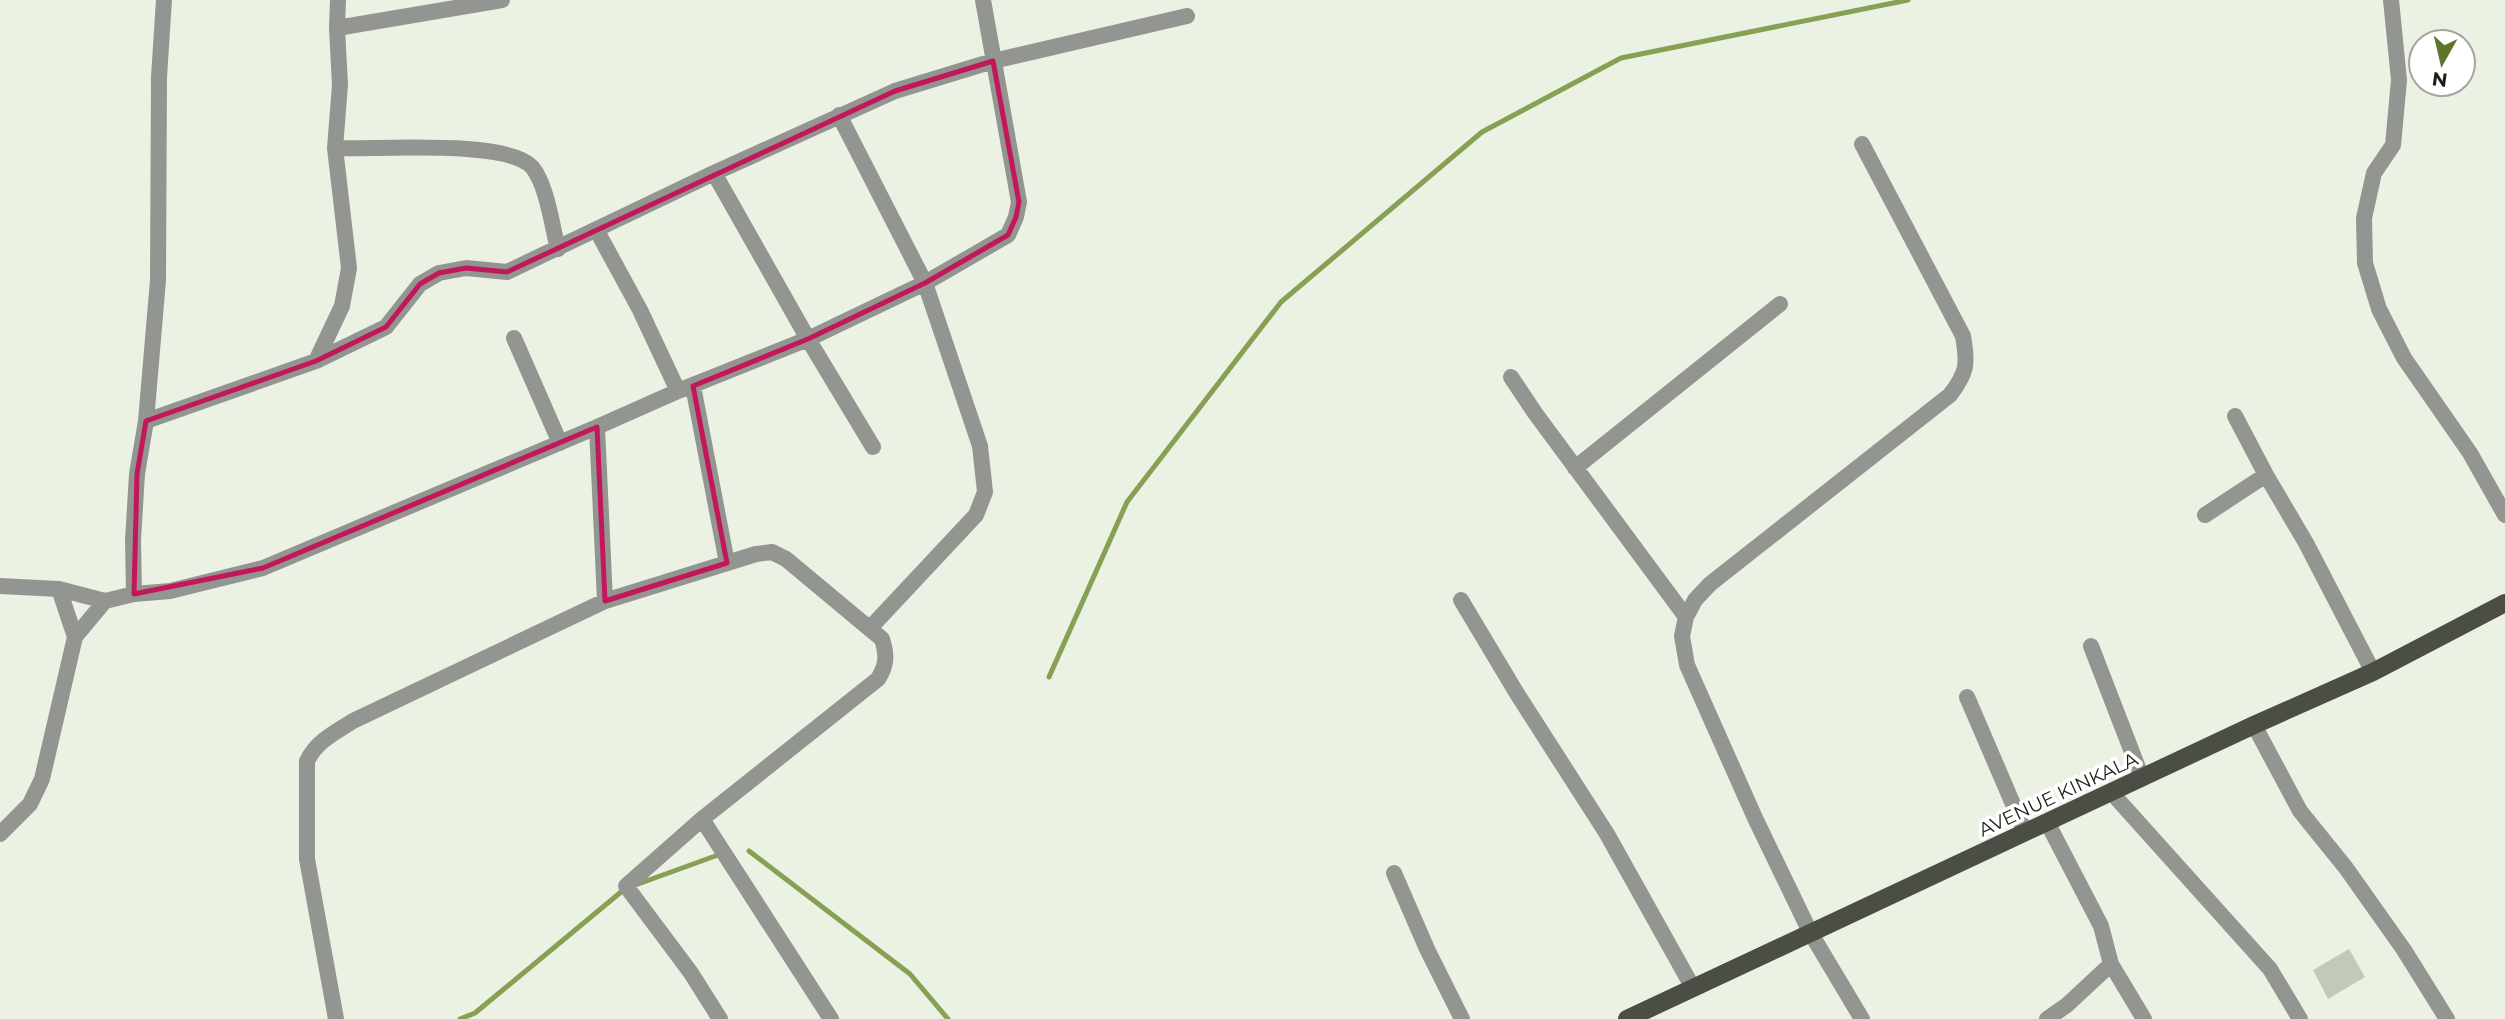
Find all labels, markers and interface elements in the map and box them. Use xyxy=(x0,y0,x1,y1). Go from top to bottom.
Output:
north arrow xyxy=(2407,28,2477,98)
text: N xyxy=(2430,67,2449,92)
street label: AVENUE KINKALA xyxy=(1975,747,2142,841)

